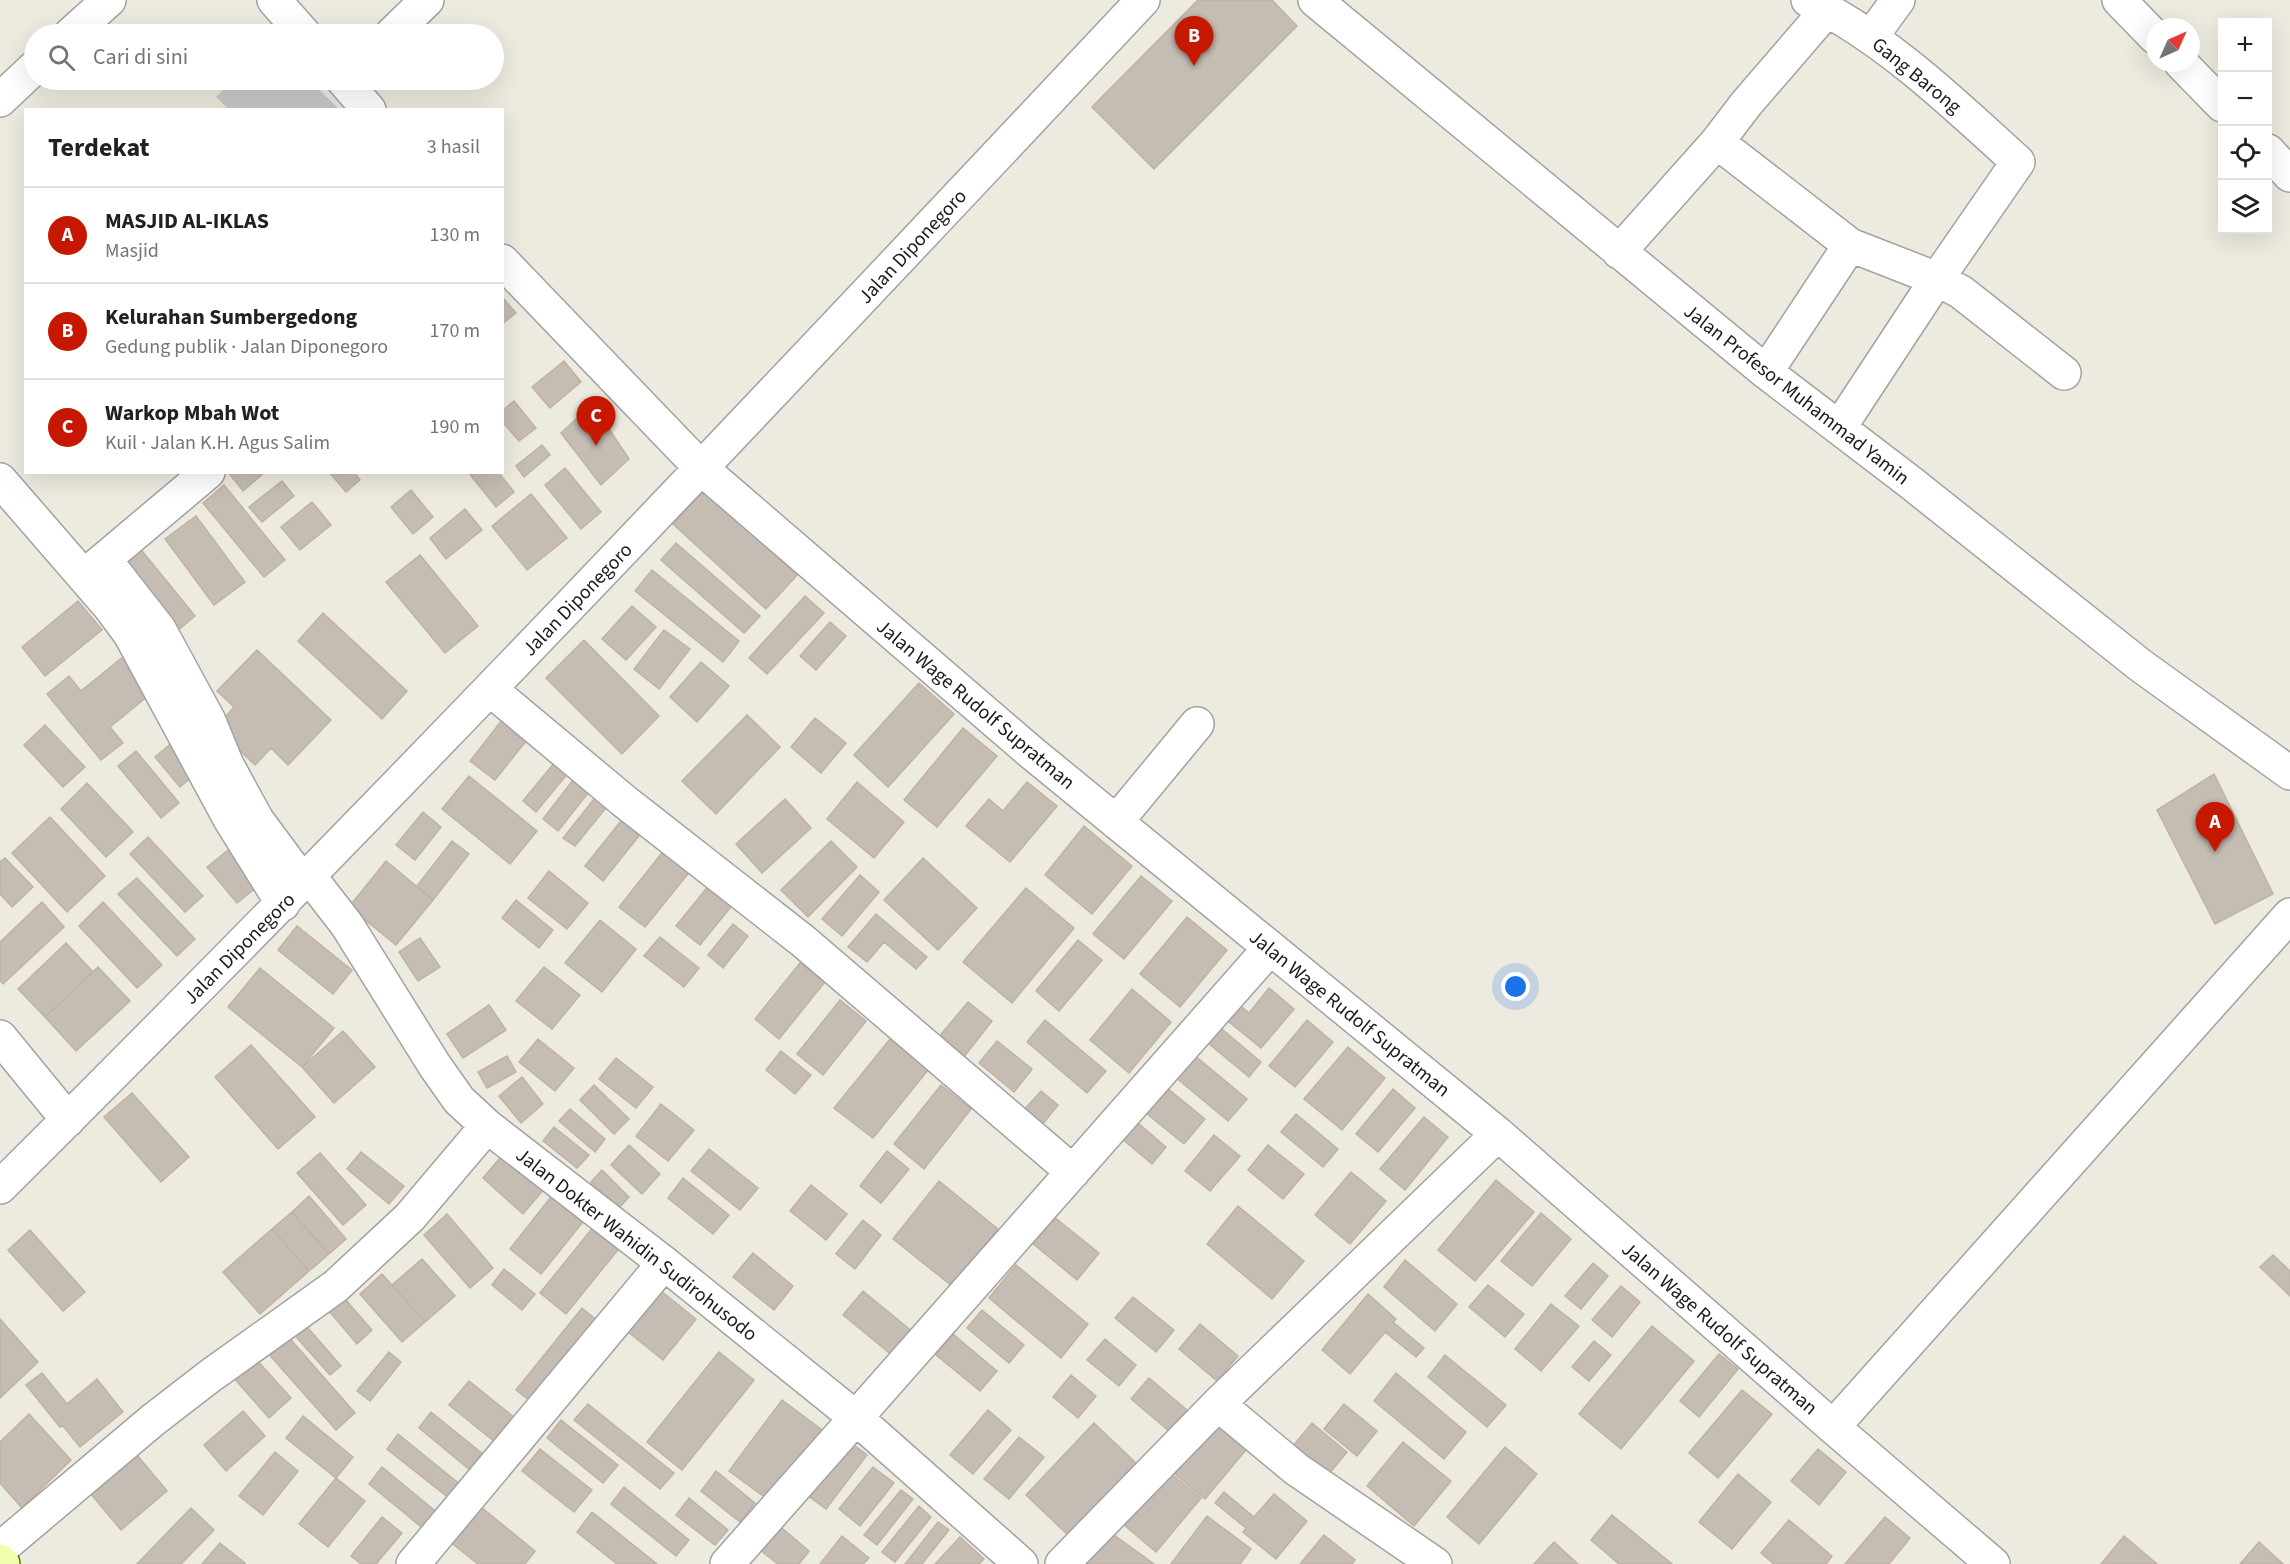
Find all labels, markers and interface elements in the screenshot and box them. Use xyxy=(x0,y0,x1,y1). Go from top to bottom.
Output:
pin: B xyxy=(1174,16,1214,66)
north arrow xyxy=(2146,18,2200,72)
map controls xyxy=(2218,18,2272,234)
button: + xyxy=(2218,18,2272,72)
search box xyxy=(24,24,504,90)
street label: Gang Barong xyxy=(1866,31,1967,121)
icon: search xyxy=(45,41,78,74)
text: Cari di sini xyxy=(93,41,188,73)
button: − xyxy=(2218,72,2272,126)
button: locate xyxy=(2218,126,2272,180)
text: Terdekat xyxy=(48,129,150,166)
text: 3 hasil xyxy=(427,133,480,161)
button: layers xyxy=(2218,180,2272,234)
street label: Jalan Diponegoro xyxy=(852,183,973,310)
text: MASJID AL-IKLAS xyxy=(105,205,269,237)
text: A xyxy=(62,221,73,249)
text: 130 m xyxy=(430,221,480,249)
text: Masjid xyxy=(105,237,159,265)
street label: Jalan Profesor Muhammad Yamin xyxy=(1678,298,1915,492)
text: Kelurahan Sumbergedong xyxy=(105,301,357,333)
text: B xyxy=(61,317,74,345)
text: 170 m xyxy=(430,317,480,345)
text: Gedung publik · Jalan Diponegoro xyxy=(105,333,388,361)
pin: C xyxy=(576,396,616,446)
text: Warkop Mbah Wot xyxy=(105,397,279,429)
text: C xyxy=(62,413,73,441)
text: 190 m xyxy=(430,413,480,441)
text: Kuil · Jalan K.H. Agus Salim xyxy=(105,429,330,457)
street label: Jalan Diponegoro xyxy=(516,537,639,663)
street label: Jalan Wage Rudolf Supratman xyxy=(870,613,1081,796)
pin: A xyxy=(2196,802,2234,852)
street label: Jalan Diponegoro xyxy=(178,887,302,1011)
street label: Jalan Wage Rudolf Supratman xyxy=(1243,924,1456,1104)
your location xyxy=(1501,972,1530,1001)
street label: Jalan Dokter Wahidin Sudirohusodo xyxy=(510,1141,763,1348)
street label: Jalan Wage Rudolf Supratman xyxy=(1615,1236,1823,1422)

